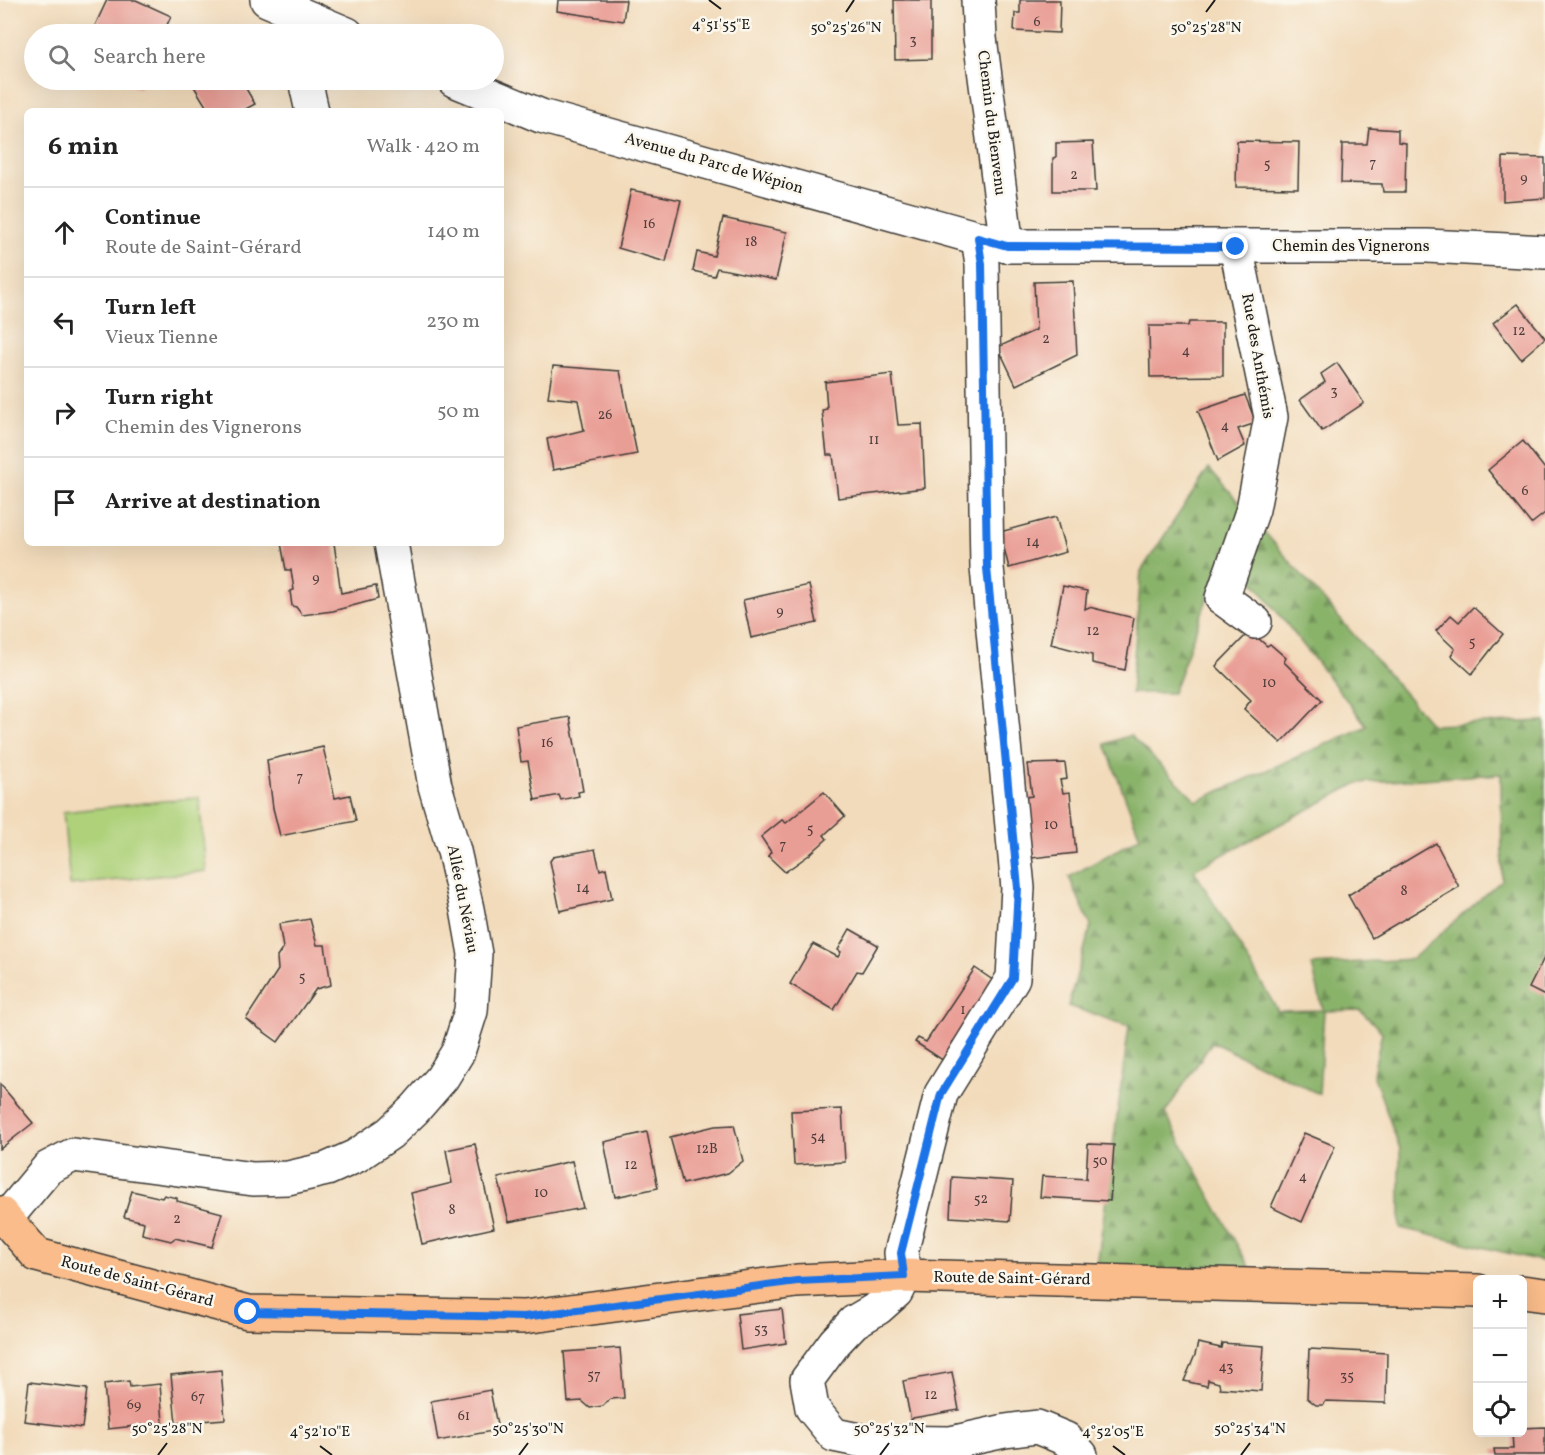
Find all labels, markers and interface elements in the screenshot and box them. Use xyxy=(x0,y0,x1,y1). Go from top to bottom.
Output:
house number: 6 xyxy=(1033,13,1041,32)
text: 4°51'55"E xyxy=(692,15,750,36)
text: 50°25'26"N xyxy=(810,18,882,39)
text: 50°25'28"N xyxy=(1170,18,1242,39)
search box xyxy=(24,24,504,90)
house number: 3 xyxy=(909,31,917,50)
icon: search xyxy=(45,41,78,74)
text: Search here xyxy=(93,42,206,73)
street label: Chemin du Bienvenu xyxy=(971,49,1011,197)
street label: Avenue du Parc de Wépion xyxy=(622,128,806,200)
text: 6 min xyxy=(48,129,119,165)
text: Walk · 420 m xyxy=(366,133,480,161)
house number: 7 xyxy=(1370,154,1377,173)
house number: 5 xyxy=(1264,155,1270,174)
house number: 2 xyxy=(1070,166,1078,185)
house number: 9 xyxy=(1520,169,1528,188)
text: Continue xyxy=(105,203,201,234)
house number: 16 xyxy=(643,215,655,234)
icon: ahead xyxy=(48,216,81,249)
text: 140 m xyxy=(427,218,480,246)
house number: 18 xyxy=(745,233,757,252)
route end xyxy=(1222,233,1248,259)
text: Route de Saint-Gérard xyxy=(105,234,302,262)
street label: Chemin des Vignerons xyxy=(1272,236,1430,258)
street label: Rue des Anthémis xyxy=(1235,292,1279,420)
text: Turn left xyxy=(105,293,196,324)
icon: left xyxy=(48,306,81,339)
text: 230 m xyxy=(426,308,480,336)
house number: 12 xyxy=(1513,322,1525,341)
text: Vieux Tienne xyxy=(105,324,218,352)
house number: 2 xyxy=(1042,330,1050,349)
house number: 4 xyxy=(1182,342,1190,361)
house number: 3 xyxy=(1330,382,1338,401)
text: Turn right xyxy=(105,383,213,414)
icon: right xyxy=(48,396,81,429)
text: 50 m xyxy=(437,398,480,426)
house number: 26 xyxy=(598,406,612,425)
text: Chemin des Vignerons xyxy=(105,414,302,442)
house number: 4 xyxy=(1221,417,1229,436)
house number: 11 xyxy=(869,431,879,450)
house number: 6 xyxy=(1521,482,1529,501)
icon: arrive xyxy=(48,486,81,519)
text: Arrive at destination xyxy=(105,487,321,518)
house number: 14 xyxy=(1026,533,1040,552)
house number: 9 xyxy=(312,569,320,588)
house number: 9 xyxy=(776,602,784,621)
house number: 12 xyxy=(1087,622,1099,641)
house number: 5 xyxy=(1469,633,1475,652)
house number: 10 xyxy=(1262,674,1276,693)
house number: 16 xyxy=(541,734,553,753)
house number: 7 xyxy=(297,768,304,787)
house number: 10 xyxy=(1044,816,1058,835)
house number: 5 xyxy=(807,820,813,839)
house number: 7 xyxy=(780,836,787,855)
street label: Allée du Néviau xyxy=(441,843,483,955)
house number: 14 xyxy=(576,879,590,898)
house number: 8 xyxy=(1400,882,1408,901)
house number: 5 xyxy=(299,968,305,987)
house number: 1 xyxy=(960,1001,966,1020)
house number: 54 xyxy=(810,1128,826,1147)
house number: 12B xyxy=(696,1140,718,1159)
house number: 50 xyxy=(1093,1152,1107,1171)
house number: 12 xyxy=(625,1156,637,1175)
house number: 4 xyxy=(1299,1168,1307,1187)
house number: 10 xyxy=(534,1184,548,1203)
house number: 52 xyxy=(974,1190,988,1209)
house number: 8 xyxy=(448,1201,456,1220)
house number: 2 xyxy=(173,1210,181,1229)
street label: Route de Saint-Gérard xyxy=(58,1251,216,1313)
street label: Route de Saint-Gérard xyxy=(933,1267,1091,1291)
map controls xyxy=(1473,1275,1527,1437)
button: + xyxy=(1473,1275,1527,1329)
route start xyxy=(234,1298,260,1324)
house number: 53 xyxy=(754,1320,768,1339)
button: − xyxy=(1473,1329,1527,1383)
house number: 43 xyxy=(1219,1358,1233,1377)
house number: 57 xyxy=(587,1366,601,1385)
house number: 35 xyxy=(1340,1367,1354,1386)
button: locate xyxy=(1473,1383,1527,1437)
house number: 12 xyxy=(925,1386,937,1405)
house number: 67 xyxy=(191,1388,205,1407)
house number: 69 xyxy=(127,1396,141,1415)
house number: 61 xyxy=(458,1407,470,1426)
text: 50°25'28"N xyxy=(131,1419,203,1440)
text: 50°25'30"N xyxy=(492,1419,564,1440)
text: 50°25'32"N xyxy=(853,1419,925,1440)
text: 50°25'34"N xyxy=(1214,1419,1286,1440)
text: 4°52'10"E xyxy=(290,1422,350,1443)
text: 4°52'05"E xyxy=(1082,1422,1144,1443)

